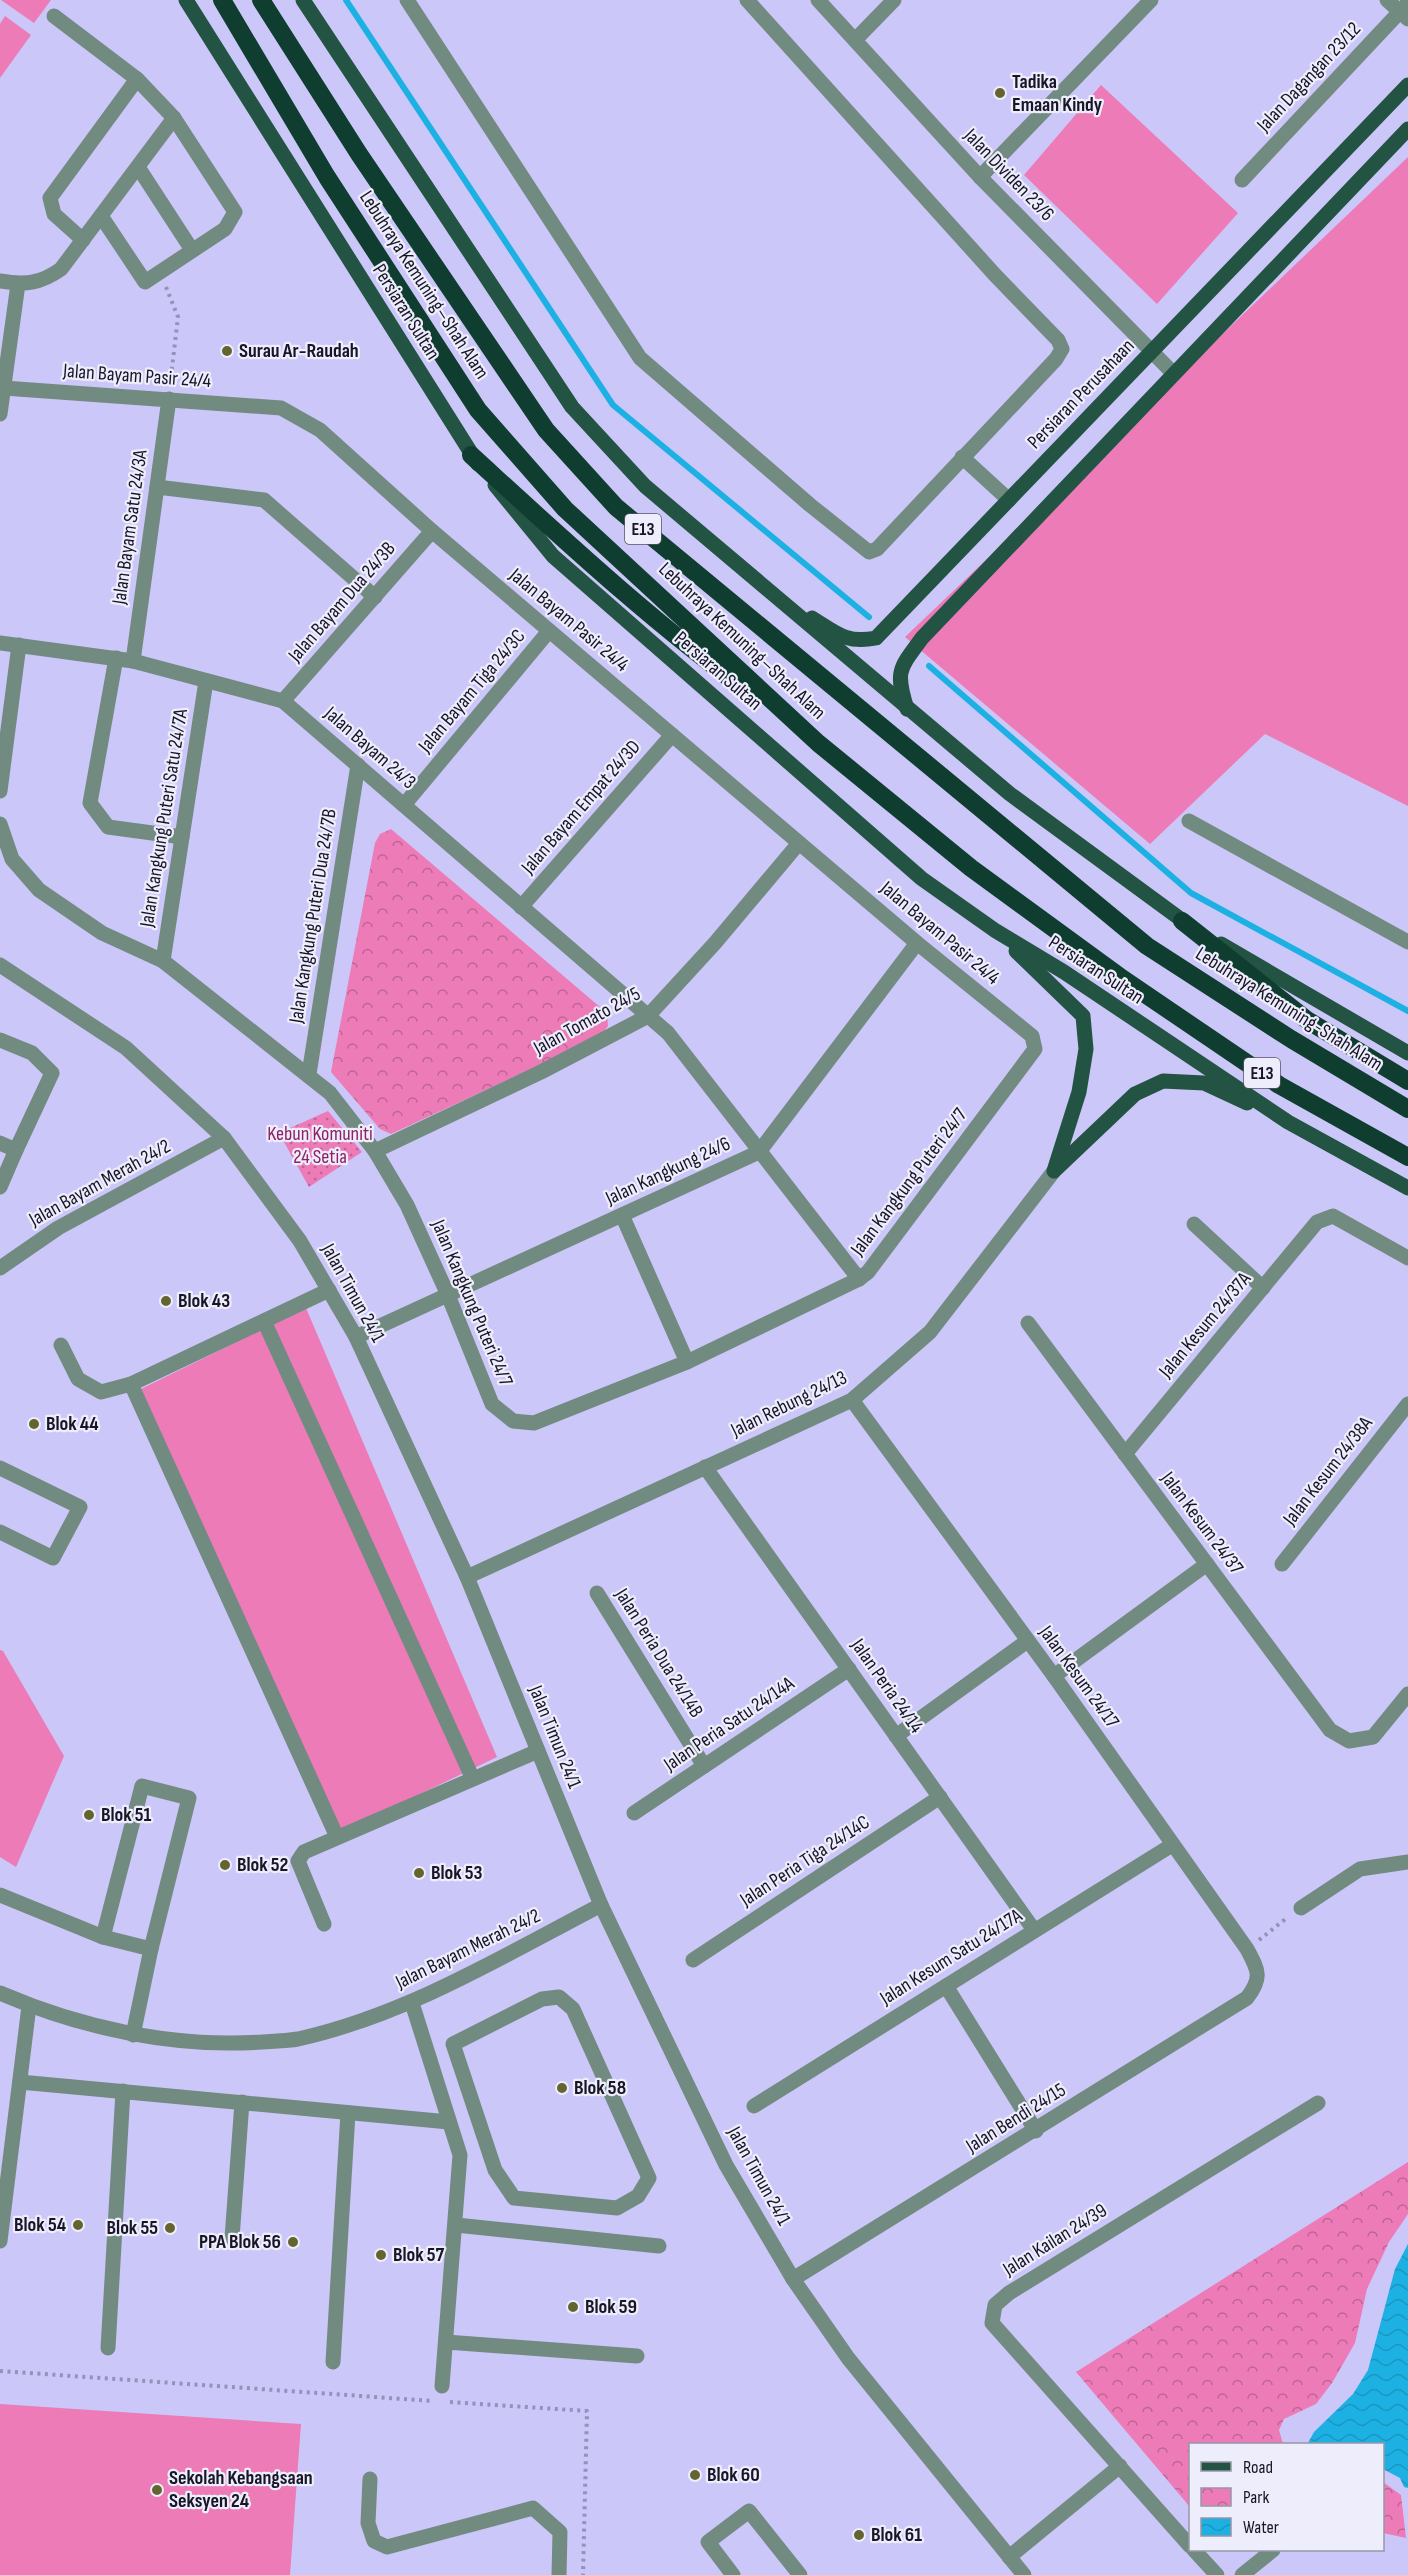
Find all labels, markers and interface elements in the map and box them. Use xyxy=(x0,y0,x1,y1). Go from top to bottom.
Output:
street label: Jalan Dagangan 23/12 xyxy=(1251,17,1366,138)
place label: Tadika Emaan Kindy xyxy=(1012,70,1103,117)
marker: Tadika Emaan Kindy xyxy=(993,86,1007,100)
street label: Jalan Dividen 23/6 xyxy=(958,123,1059,226)
street label: Lebuhraya Kemuning–Shah Alam xyxy=(354,186,494,384)
street label: Persiaran Sultan xyxy=(367,260,445,364)
street label: Persiaran Perusahaan xyxy=(1023,334,1139,454)
place label: Surau Ar-Raudah xyxy=(239,339,359,363)
marker: Surau Ar-Raudah xyxy=(220,344,234,358)
street label: Jalan Bayam Pasir 24/4 xyxy=(61,359,212,393)
street label: Jalan Bayam Satu 24/3A xyxy=(107,448,153,607)
road number: E13 xyxy=(625,514,661,544)
street label: Jalan Bayam Dua 24/3B xyxy=(283,537,401,668)
street label: Lebuhraya Kemuning–Shah Alam xyxy=(654,557,830,725)
street label: Jalan Bayam Pasir 24/4 xyxy=(504,563,634,677)
street label: Jalan Bayam Tiga 24/3C xyxy=(413,625,531,758)
street label: Persiaran Sultan xyxy=(669,626,767,716)
street label: Jalan Bayam 24/3 xyxy=(319,701,421,794)
street label: Jalan Kangkung Puteri Satu 24/7A xyxy=(135,707,193,930)
street label: Jalan Bayam Empat 24/3D xyxy=(516,735,646,880)
street label: Jalan Kangkung Puteri Dua 24/7B xyxy=(284,807,342,1026)
street label: Jalan Bayam Pasir 24/4 xyxy=(875,876,1005,990)
street label: Persiaran Sultan xyxy=(1044,930,1148,1010)
street label: Lebuhraya Kemuning-Shah Alam xyxy=(1191,942,1387,1076)
street label: Jalan Tomato 24/5 xyxy=(529,982,645,1061)
road number: E13 xyxy=(1244,1058,1280,1088)
street label: Jalan Kangkung Puteri 24/7 xyxy=(845,1104,972,1261)
park label: Kebun Komuniti 24 Setia xyxy=(267,1122,373,1169)
street label: Jalan Kangkung 24/6 xyxy=(601,1132,734,1211)
street label: Jalan Bayam Merah 24/2 xyxy=(24,1134,175,1232)
street label: Jalan Kangkung Puteri 24/7 xyxy=(426,1215,518,1390)
street label: Jalan Timun 24/1 xyxy=(316,1239,390,1347)
street label: Jalan Kesum 24/37A xyxy=(1153,1267,1256,1383)
place label: Blok 43 xyxy=(178,1289,230,1313)
marker: Blok 43 xyxy=(159,1294,173,1308)
street label: Jalan Rebung 24/13 xyxy=(726,1366,851,1443)
place label: Blok 44 xyxy=(46,1412,99,1436)
street label: Jalan Kesum 24/38A xyxy=(1278,1412,1378,1531)
marker: Blok 44 xyxy=(27,1417,41,1431)
street label: Jalan Kesum 24/37 xyxy=(1155,1466,1248,1579)
street label: Jalan Peria Dua 24/14B xyxy=(609,1583,708,1722)
street label: Jalan Kesum 24/17 xyxy=(1033,1620,1124,1733)
street label: Jalan Peria 24/14 xyxy=(845,1633,928,1738)
street label: Jalan Peria Satu 24/14A xyxy=(658,1671,799,1777)
street label: Jalan Timun 24/1 xyxy=(523,1681,587,1792)
place label: Blok 51 xyxy=(101,1803,152,1827)
marker: Blok 51 xyxy=(82,1808,96,1822)
street label: Jalan Peria Tiga 24/14C xyxy=(735,1810,874,1912)
place label: Blok 52 xyxy=(237,1853,288,1877)
marker: Blok 52 xyxy=(218,1858,232,1872)
place label: Blok 53 xyxy=(431,1861,483,1885)
marker: Blok 53 xyxy=(412,1866,426,1880)
street label: Jalan Kesum Satu 24/17A xyxy=(875,1903,1027,2011)
street label: Jalan Bayam Merah 24/2 xyxy=(391,1904,544,1995)
place label: Blok 58 xyxy=(574,2076,626,2100)
street label: Jalan Bendi 24/15 xyxy=(961,2078,1070,2159)
marker: Blok 58 xyxy=(555,2081,569,2095)
street label: Jalan Timun 24/1 xyxy=(722,2122,796,2230)
street label: Jalan Kailan 24/39 xyxy=(998,2199,1111,2282)
place label: Blok 54 xyxy=(14,2213,66,2237)
place label: Blok 55 xyxy=(107,2216,158,2240)
marker: Blok 54 xyxy=(71,2218,85,2232)
marker: Blok 55 xyxy=(163,2221,177,2235)
place label: PPA Blok 56 xyxy=(199,2230,281,2254)
marker: PPA Blok 56 xyxy=(286,2235,300,2249)
place label: Blok 57 xyxy=(393,2243,445,2267)
marker: Blok 57 xyxy=(374,2248,388,2262)
place label: Blok 59 xyxy=(585,2295,637,2319)
marker: Blok 59 xyxy=(566,2300,580,2314)
legend xyxy=(1189,2443,1384,2551)
text: Road xyxy=(1243,2457,1273,2478)
place label: Blok 60 xyxy=(707,2463,760,2487)
place label: Sekolah Kebangsaan Seksyen 24 xyxy=(169,2466,313,2513)
marker: Blok 60 xyxy=(688,2468,702,2482)
marker: Sekolah Kebangsaan Seksyen 24 xyxy=(150,2483,164,2497)
text: Park xyxy=(1243,2487,1269,2508)
text: Water xyxy=(1243,2517,1279,2538)
place label: Blok 61 xyxy=(871,2523,922,2547)
marker: Blok 61 xyxy=(852,2528,866,2542)

